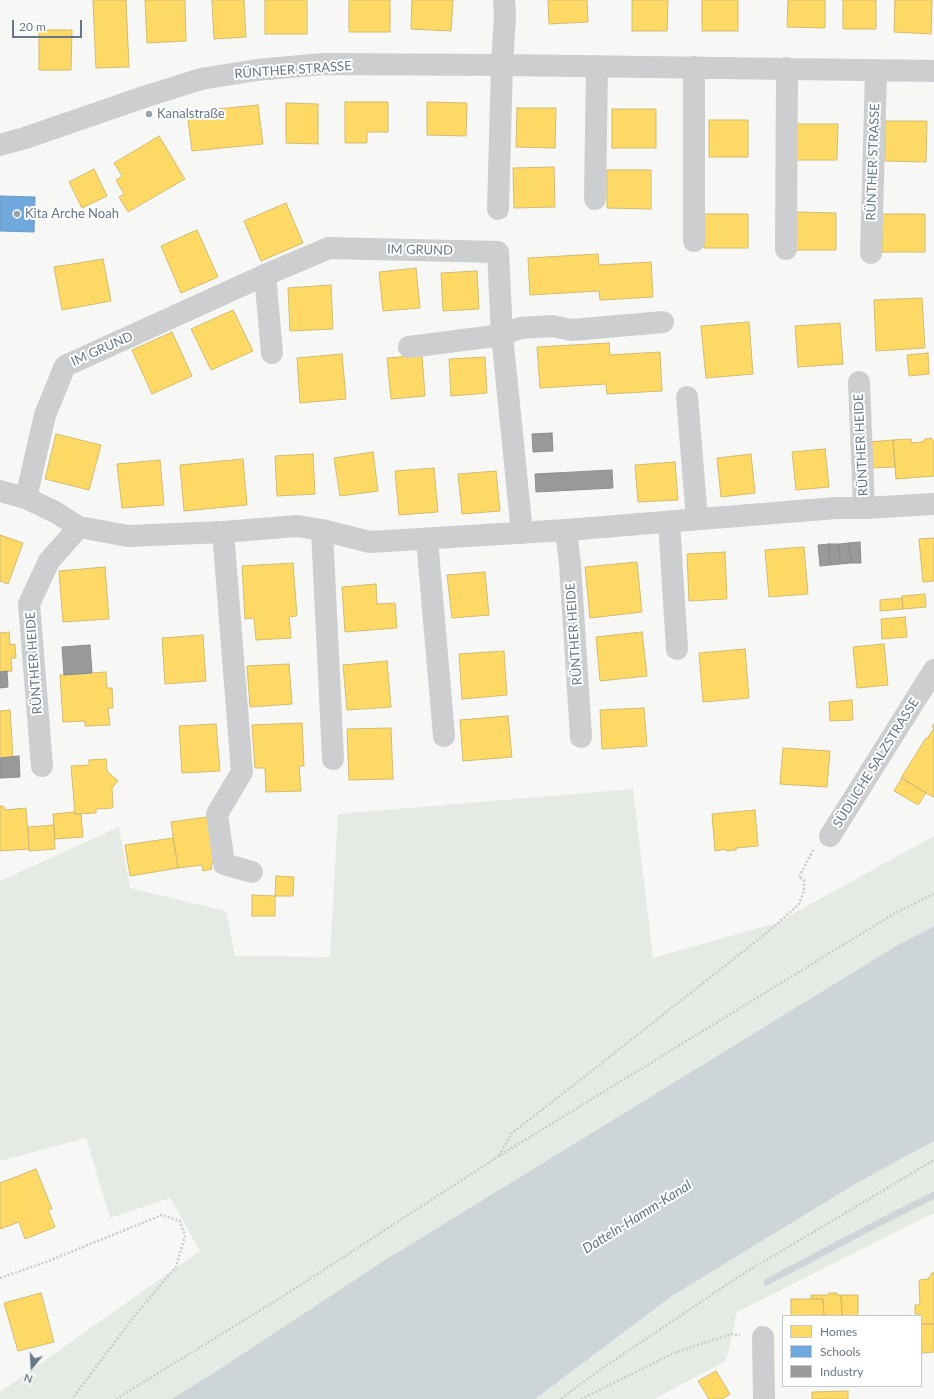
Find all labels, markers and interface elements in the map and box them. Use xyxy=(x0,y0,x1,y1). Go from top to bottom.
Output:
scale bar xyxy=(14,12,84,38)
text: 20 m xyxy=(19,19,46,34)
street label: RÜNTHER STRASSE xyxy=(234,58,352,82)
street label: RÜNTHER STRASSE xyxy=(863,103,883,221)
place label: Kanalstraße xyxy=(157,106,225,122)
marker: Kanalstraße xyxy=(144,109,154,119)
place label: Kita Arche Noah xyxy=(25,206,119,222)
marker: Kita Arche Noah xyxy=(12,209,22,219)
street label: IM GRUND xyxy=(387,242,453,258)
street label: IM GRUND xyxy=(69,328,135,370)
street label: RÜNTHER HEIDE xyxy=(851,393,871,497)
street label: RÜNTHER HEIDE xyxy=(563,582,585,686)
street label: RÜNTHER HEIDE xyxy=(23,611,45,715)
street label: SÜDLICHE SALZSTRASSE xyxy=(830,695,922,831)
water label: Datteln-Hamm-Kanal xyxy=(579,1177,695,1257)
legend xyxy=(782,1315,922,1387)
text: Homes xyxy=(820,1324,857,1339)
text: Schools xyxy=(820,1344,861,1359)
north arrow xyxy=(12,1347,52,1387)
text: Industry xyxy=(820,1364,863,1379)
text: N xyxy=(22,1371,34,1386)

